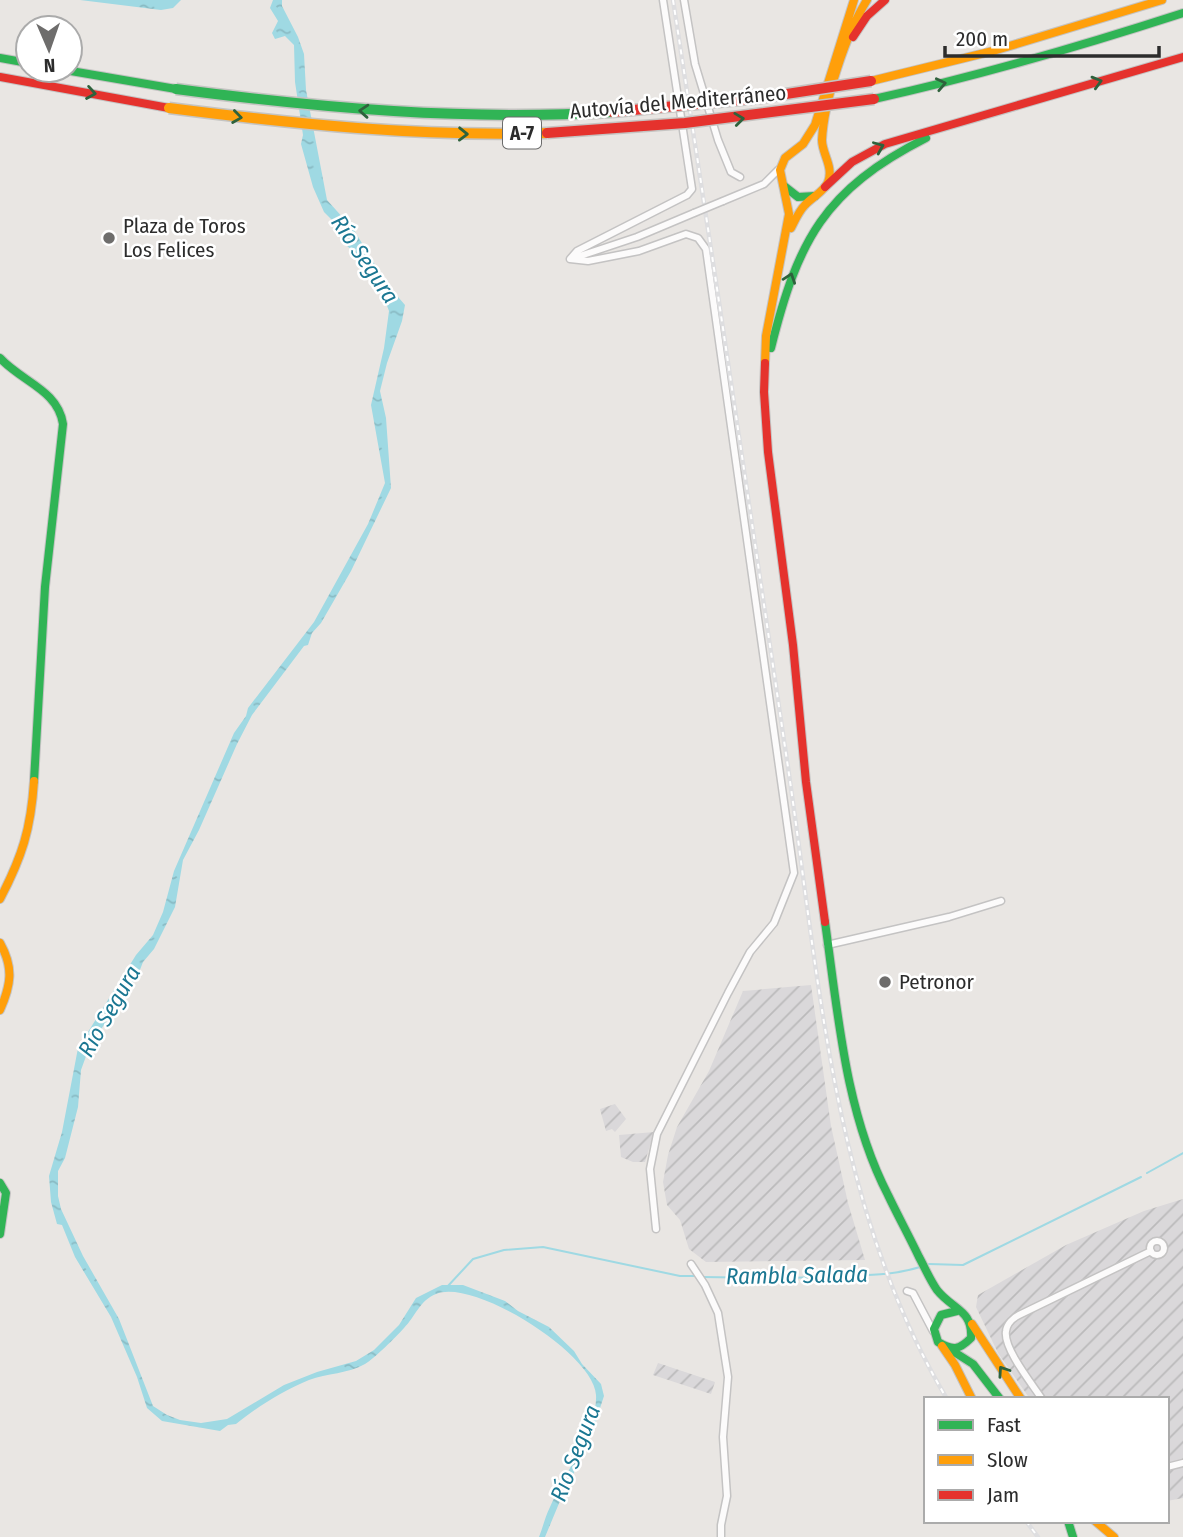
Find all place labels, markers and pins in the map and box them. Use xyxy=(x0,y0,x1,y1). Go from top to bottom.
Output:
place label: Plaza de Toros Los Felices xyxy=(123,213,246,263)
marker: Plaza de Toros Los Felices xyxy=(101,230,117,246)
place label: Petronor xyxy=(899,969,974,995)
marker: Petronor xyxy=(877,974,893,990)

